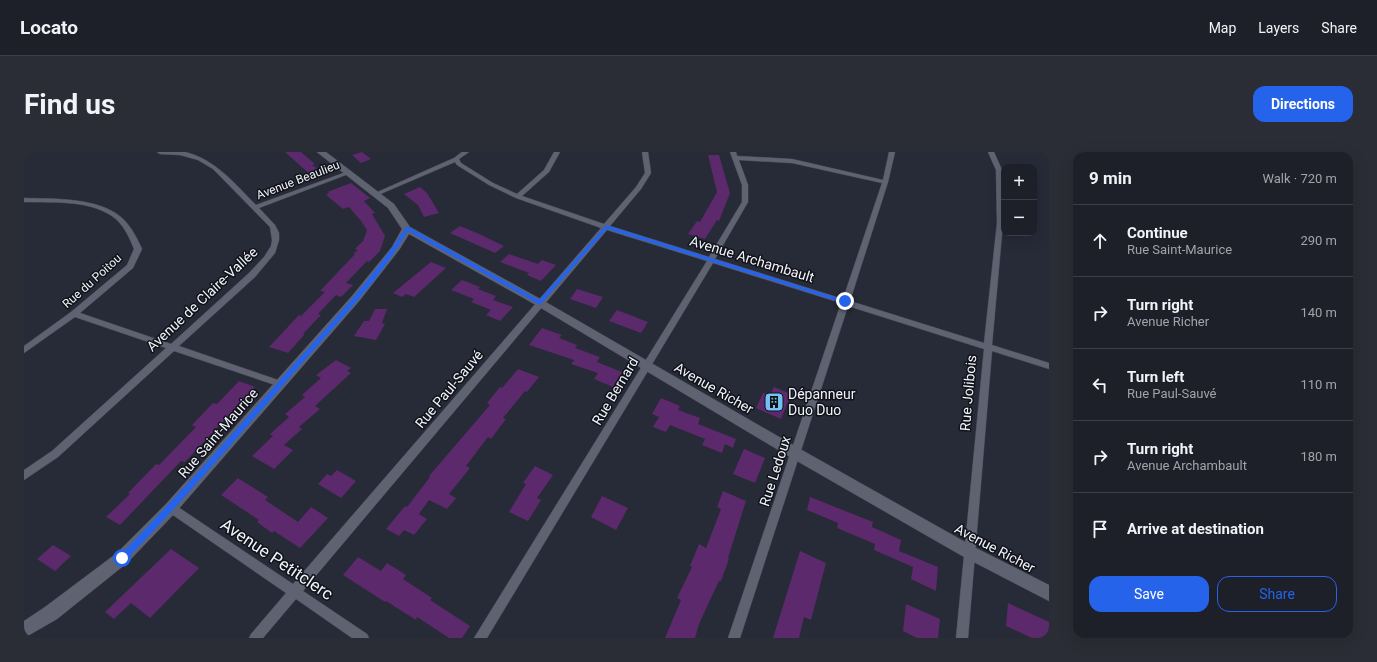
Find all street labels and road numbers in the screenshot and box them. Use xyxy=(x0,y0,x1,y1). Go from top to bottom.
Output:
street label: Avenue Beaulieu xyxy=(254,158,342,202)
street label: Avenue Archambault xyxy=(688,232,816,286)
street label: Avenue de Claire-Vallée xyxy=(143,244,261,354)
street label: Rue du Poitou xyxy=(60,251,124,311)
street label: Rue Paul-Sauvé xyxy=(412,347,486,431)
street label: Rue Bernard xyxy=(589,354,641,428)
street label: Rue Jolibois xyxy=(957,354,979,432)
street label: Avenue Richer xyxy=(672,359,757,417)
street label: Rue Saint-Maurice xyxy=(175,385,261,481)
street label: Rue Ledoux xyxy=(756,434,794,508)
street label: Avenue Petitclerc xyxy=(217,514,337,604)
street label: Avenue Richer xyxy=(952,520,1038,576)

